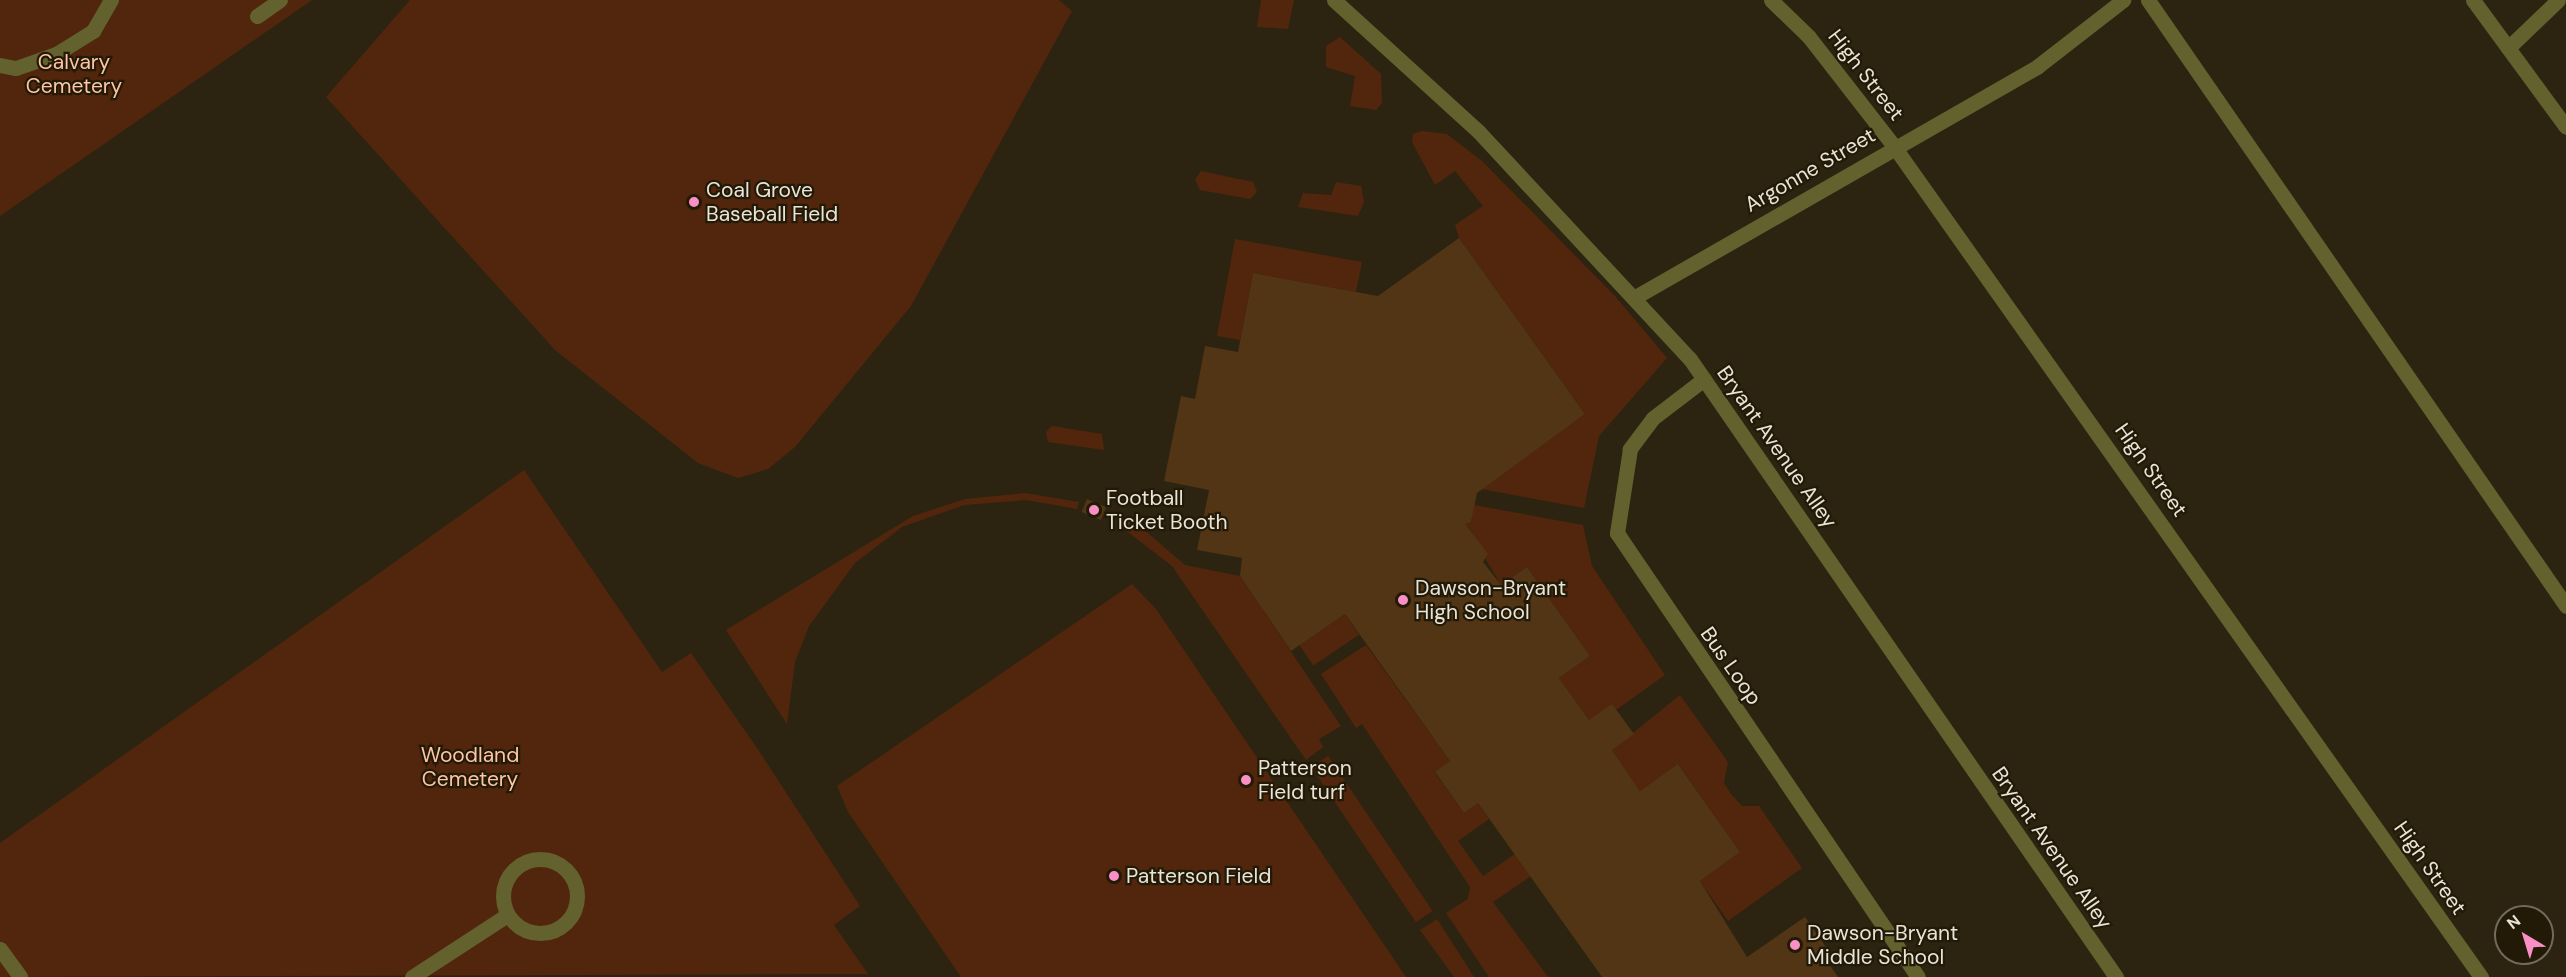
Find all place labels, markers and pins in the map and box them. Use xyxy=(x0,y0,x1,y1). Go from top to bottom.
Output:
place label: Coal Grove Baseball Field xyxy=(706,177,838,227)
marker: Coal Grove Baseball Field xyxy=(687,195,701,209)
place label: Football Ticket Booth xyxy=(1106,485,1228,535)
marker: Football Ticket Booth xyxy=(1087,503,1101,517)
place label: Dawson-Bryant High School xyxy=(1415,575,1566,625)
marker: Dawson-Bryant High School xyxy=(1396,593,1410,607)
place label: Patterson Field turf xyxy=(1258,755,1352,805)
marker: Patterson Field turf xyxy=(1239,773,1253,787)
place label: Patterson Field xyxy=(1126,863,1271,889)
marker: Patterson Field xyxy=(1107,869,1121,883)
place label: Dawson-Bryant Middle School xyxy=(1807,920,1958,970)
marker: Dawson-Bryant Middle School xyxy=(1788,938,1802,952)

